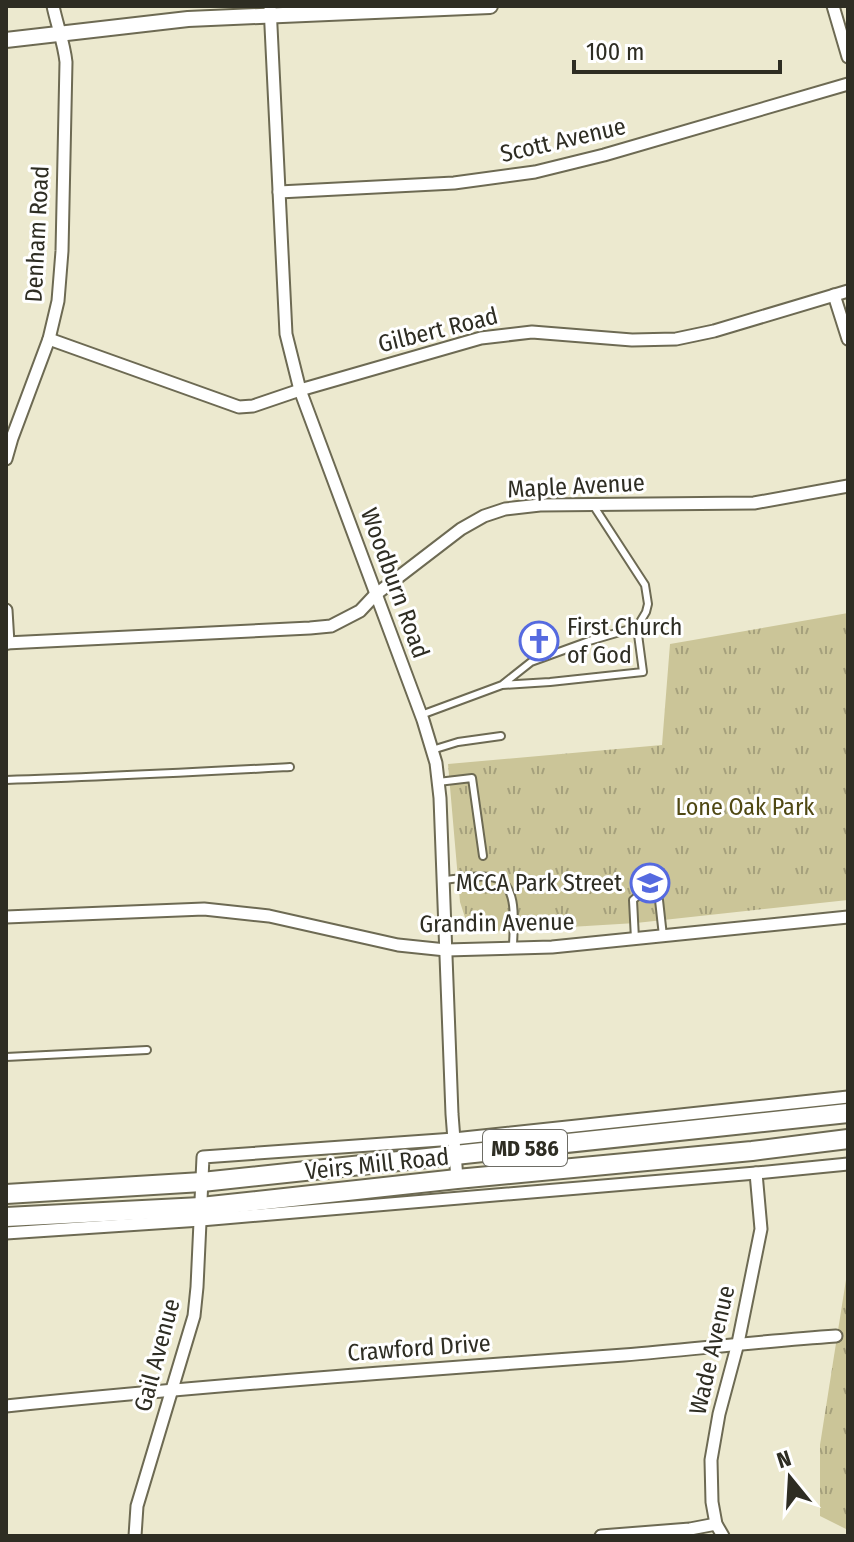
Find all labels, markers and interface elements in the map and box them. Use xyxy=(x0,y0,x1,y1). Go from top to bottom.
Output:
scale bar xyxy=(574,24,780,74)
text: 100 m xyxy=(586,38,644,66)
street label: Scott Avenue xyxy=(498,112,628,168)
street label: Denham Road xyxy=(19,165,55,303)
street label: Gilbert Road xyxy=(375,302,501,358)
street label: Maple Avenue xyxy=(507,468,645,504)
street label: Woodburn Road xyxy=(355,504,435,662)
place label: First Church of God xyxy=(567,613,682,669)
church icon: First Church of God xyxy=(518,620,560,662)
park label: Lone Oak Park xyxy=(676,793,815,821)
school or university icon: MCCA Park Street xyxy=(629,862,671,904)
place label: MCCA Park Street xyxy=(456,869,622,897)
street label: Grandin Avenue xyxy=(419,908,575,938)
road number: MD 586 xyxy=(483,1130,567,1166)
street label: Veirs Mill Road xyxy=(304,1143,450,1185)
street label: Wade Avenue xyxy=(684,1283,740,1417)
street label: Gail Avenue xyxy=(129,1296,185,1414)
street label: Crawford Drive xyxy=(346,1329,492,1367)
north arrow xyxy=(750,1438,830,1518)
text: N xyxy=(774,1445,794,1474)

